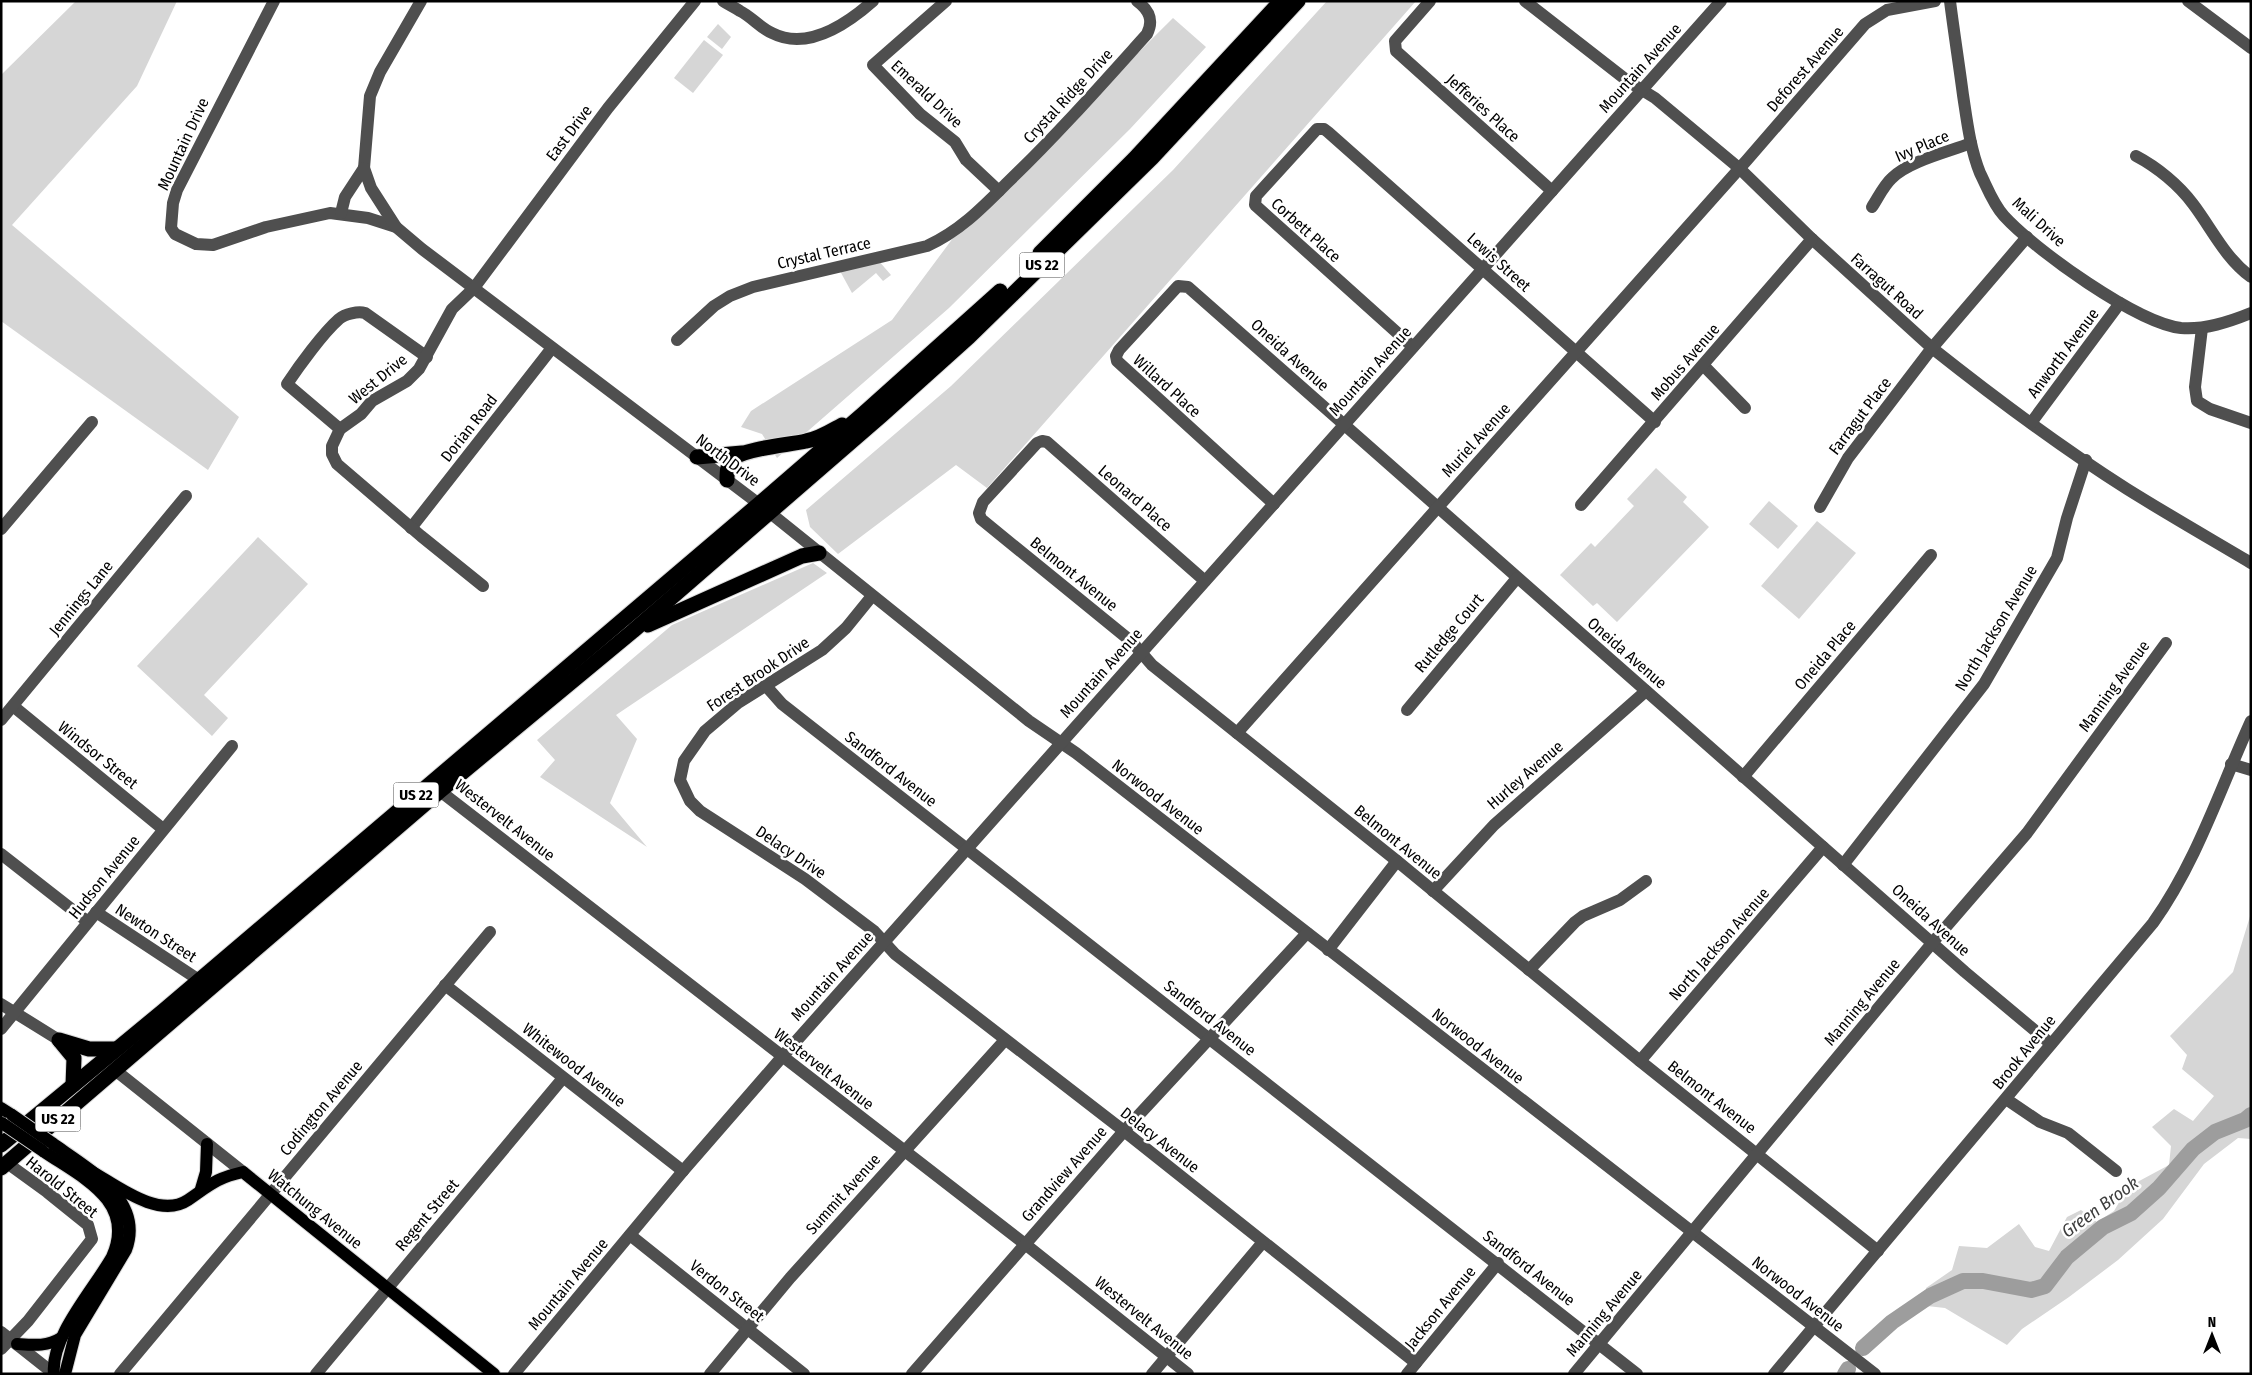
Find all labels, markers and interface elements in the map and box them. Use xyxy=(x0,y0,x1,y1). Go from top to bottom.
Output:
street label: Mountain Avenue xyxy=(1595,19,1685,117)
street label: Deforest Avenue xyxy=(1763,22,1847,116)
street label: Crystal Ridge Drive xyxy=(1019,45,1117,147)
street label: Emerald Drive xyxy=(887,56,967,132)
street label: Jefferies Place xyxy=(1442,70,1524,146)
street label: Mountain Drive xyxy=(153,95,213,193)
street label: East Drive xyxy=(542,101,596,165)
street label: Ivy Place xyxy=(1892,126,1952,166)
street label: Mali Drive xyxy=(2009,193,2070,251)
street label: Corbett Place xyxy=(1267,194,1345,266)
street label: Lewis Street xyxy=(1463,228,1535,296)
street label: Crystal Terrace xyxy=(775,233,873,273)
street label: Farragut Road xyxy=(1847,249,1927,323)
road number: US 22 xyxy=(1020,252,1064,278)
street label: Anworth Avenue xyxy=(2023,305,2103,401)
street label: Oneida Avenue xyxy=(1247,315,1333,395)
street label: Mobus Avenue xyxy=(1647,320,1724,404)
street label: Mountain Avenue xyxy=(1325,322,1415,420)
street label: West Drive xyxy=(345,350,411,408)
street label: Willard Place xyxy=(1129,351,1205,421)
street label: Farragut Place xyxy=(1825,374,1895,458)
street label: Dorian Road xyxy=(437,390,501,466)
street label: Muriel Avenue xyxy=(1438,399,1514,481)
street label: North Drive xyxy=(692,430,764,490)
street label: Leonard Place xyxy=(1094,461,1176,535)
street label: Belmont Avenue xyxy=(1026,533,1122,615)
street label: Jennings Lane xyxy=(45,557,117,639)
street label: North Jackson Avenue xyxy=(1951,562,2041,694)
street label: Rutledge Court xyxy=(1411,589,1488,676)
street label: Oneida Avenue xyxy=(1584,613,1671,693)
street label: Oneida Place xyxy=(1790,616,1860,694)
street label: Mountain Avenue xyxy=(1056,624,1146,722)
street label: Forest Brook Drive xyxy=(703,633,813,715)
street label: Manning Avenue xyxy=(2075,637,2153,735)
street label: Windsor Street xyxy=(54,717,142,793)
street label: Sandford Avenue xyxy=(841,727,941,811)
street label: Hurley Avenue xyxy=(1483,737,1567,813)
street label: Norwood Avenue xyxy=(1108,755,1208,839)
street label: Westervelt Avenue xyxy=(451,775,559,865)
road number: US 22 xyxy=(394,782,438,808)
street label: Belmont Avenue xyxy=(1350,801,1446,883)
street label: Delacy Drive xyxy=(752,822,830,883)
street label: Hudson Avenue xyxy=(64,831,144,923)
street label: Oneida Avenue xyxy=(1888,880,1974,960)
street label: North Jackson Avenue xyxy=(1665,884,1773,1004)
street label: Newton Street xyxy=(112,900,201,967)
street label: Mountain Avenue xyxy=(787,927,877,1025)
street label: Manning Avenue xyxy=(1820,954,1904,1049)
street label: Sandford Avenue xyxy=(1160,976,1260,1060)
street label: Norwood Avenue xyxy=(1428,1004,1528,1088)
street label: Brook Avenue xyxy=(1988,1011,2060,1093)
street label: Whitewood Avenue xyxy=(519,1019,629,1111)
street label: Westervelt Avenue xyxy=(770,1024,878,1114)
street label: Codington Avenue xyxy=(276,1056,366,1159)
street label: Belmont Avenue xyxy=(1664,1057,1760,1138)
street label: Delacy Avenue xyxy=(1117,1103,1203,1177)
road number: US 22 xyxy=(36,1106,80,1132)
street label: Grandview Avenue xyxy=(1017,1122,1111,1226)
street label: Summit Avenue xyxy=(802,1150,884,1238)
street label: Harold Street xyxy=(22,1152,102,1222)
street label: Watchung Avenue xyxy=(264,1165,366,1253)
water label: Green Brook xyxy=(2057,1172,2143,1242)
street label: Regent Street xyxy=(391,1174,463,1255)
street label: Sandford Avenue xyxy=(1479,1226,1579,1310)
street label: Mountain Avenue xyxy=(524,1234,612,1334)
street label: Norwood Avenue xyxy=(1748,1252,1848,1336)
street label: Verdon Street xyxy=(686,1256,769,1326)
street label: Jackson Avenue xyxy=(1401,1262,1480,1354)
street label: Manning Avenue xyxy=(1562,1265,1646,1360)
street label: Westervelt Avenue xyxy=(1091,1272,1197,1364)
north arrow xyxy=(2187,1310,2237,1360)
text: N xyxy=(2208,1314,2216,1331)

